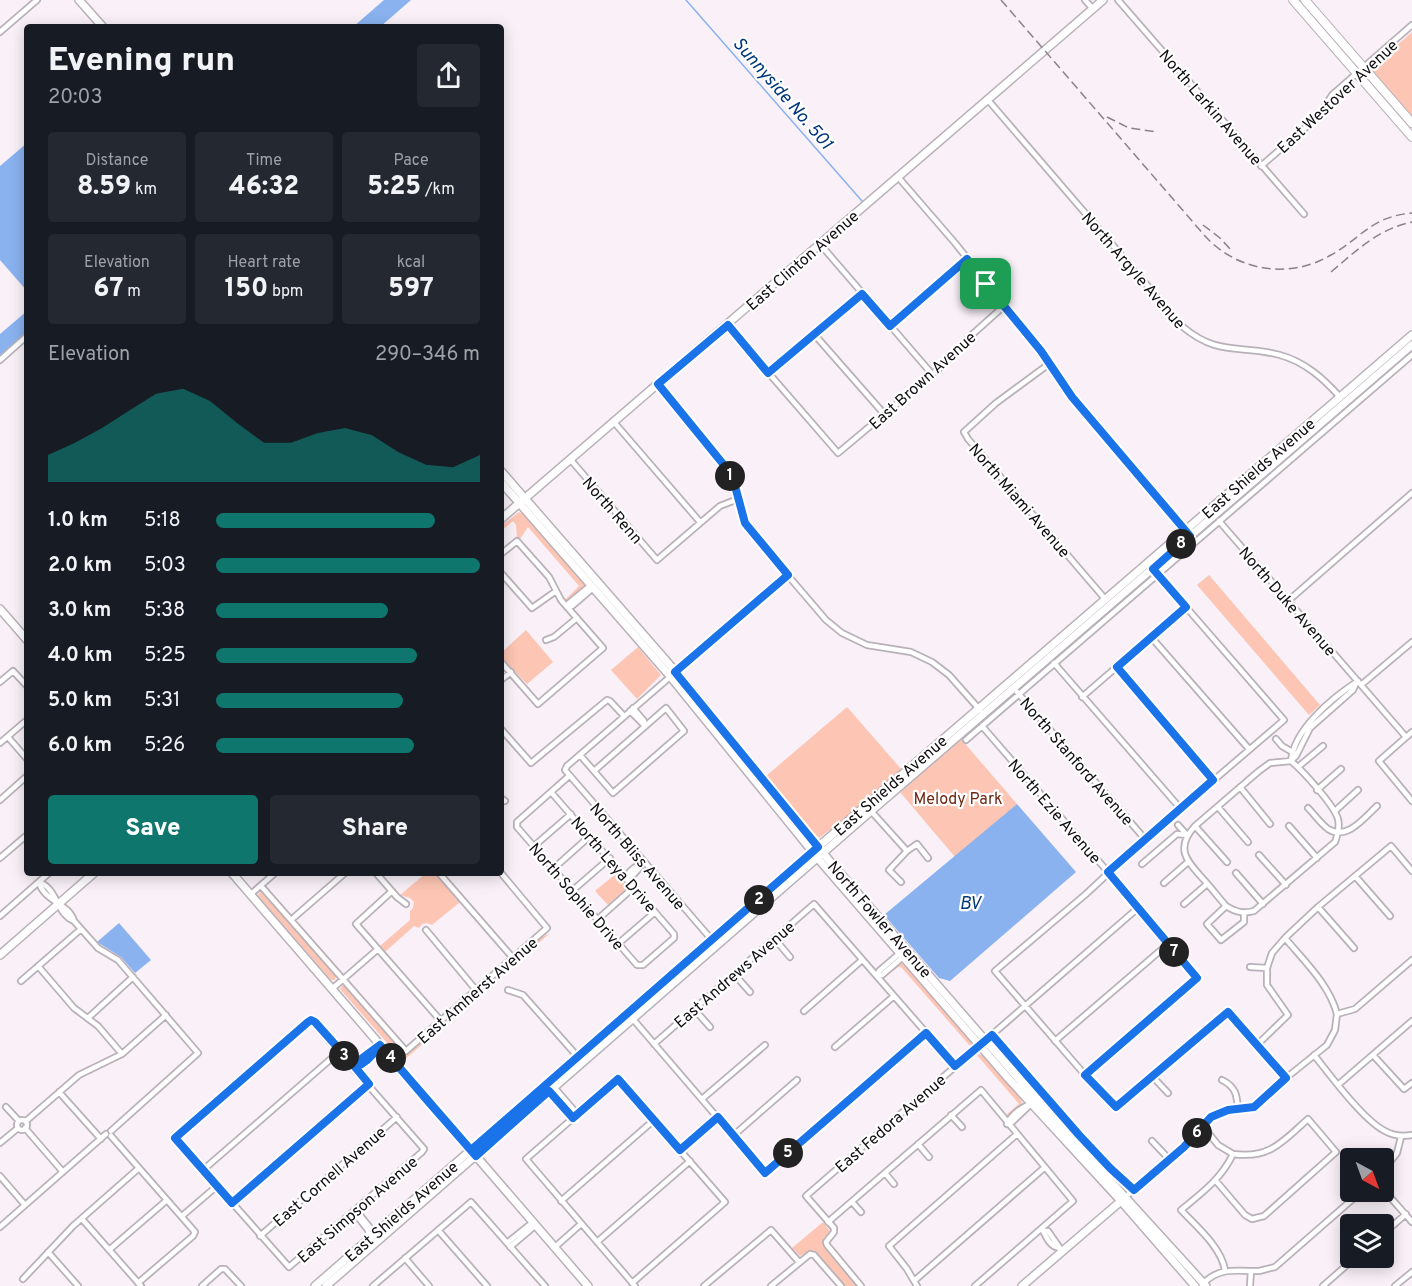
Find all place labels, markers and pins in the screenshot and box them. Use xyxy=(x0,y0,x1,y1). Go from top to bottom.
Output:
pin xyxy=(960,258,1011,309)
pin: 1 xyxy=(715,461,745,491)
pin: 8 xyxy=(1166,529,1196,559)
pin: 2 xyxy=(744,885,774,915)
pin: 7 xyxy=(1159,937,1189,967)
pin: 3 xyxy=(329,1041,359,1071)
pin: 4 xyxy=(376,1043,406,1073)
pin: 6 xyxy=(1182,1118,1212,1148)
pin: 5 xyxy=(773,1138,803,1168)

